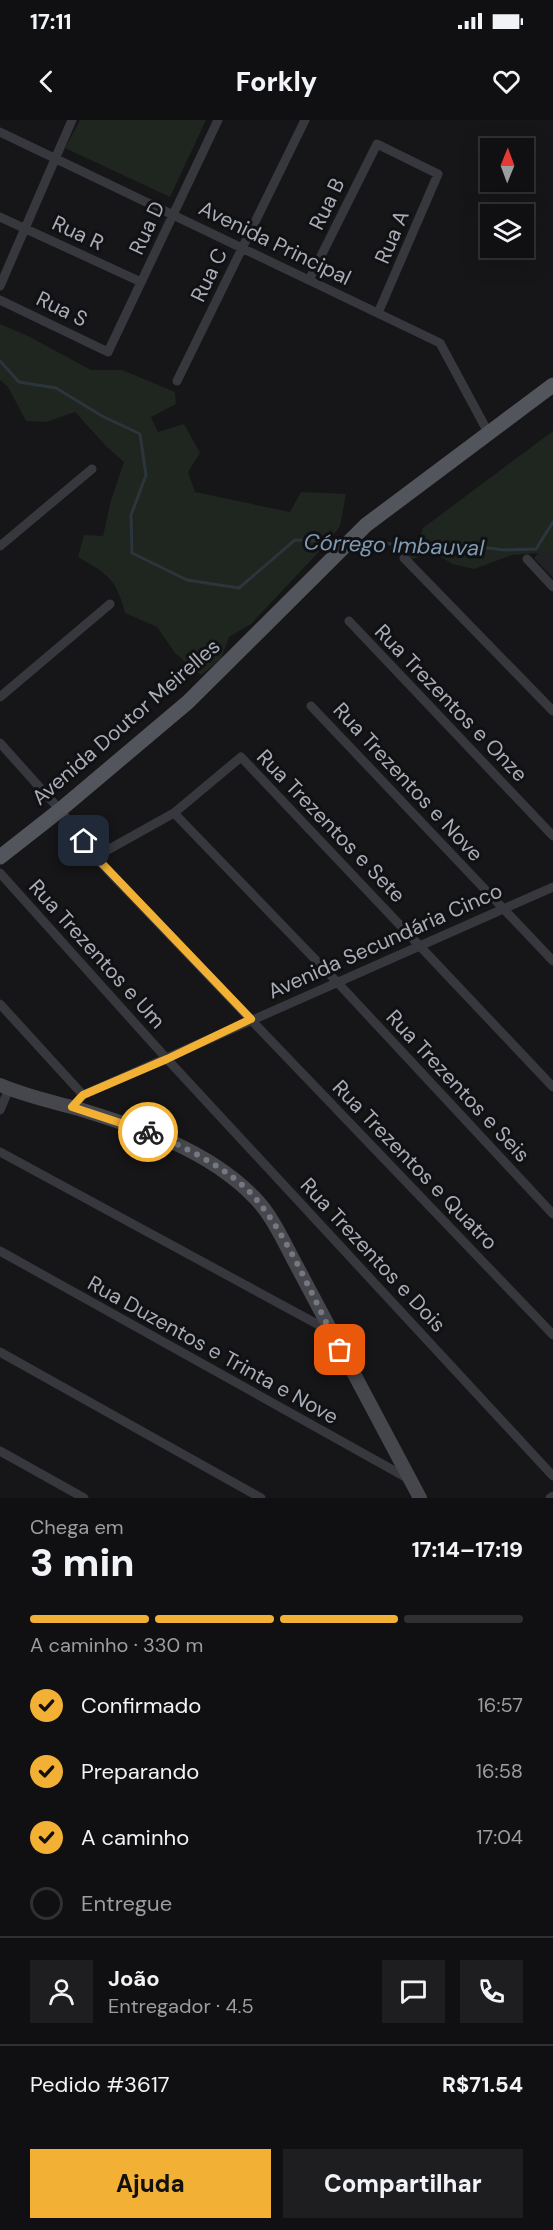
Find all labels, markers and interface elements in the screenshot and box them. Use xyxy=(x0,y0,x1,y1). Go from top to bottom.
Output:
text: 17:11 xyxy=(30,7,71,36)
text: Forkly xyxy=(236,64,317,99)
icon: back xyxy=(30,65,63,98)
icon: heart xyxy=(490,65,523,98)
north arrow xyxy=(480,138,534,192)
map controls xyxy=(480,138,534,258)
street label: Rua B xyxy=(303,174,351,234)
street label: Avenida Principal xyxy=(194,194,356,292)
street label: Rua D xyxy=(122,197,172,259)
button: layers xyxy=(480,204,534,258)
street label: Rua A xyxy=(368,206,416,268)
street label: Rua R xyxy=(48,209,108,257)
street label: Rua C xyxy=(184,243,234,307)
street label: Rua S xyxy=(32,285,92,333)
water label: Córrego Imbauval xyxy=(303,527,486,563)
street label: Rua Trezentos e Onze xyxy=(368,618,534,788)
street label: Avenida Doutor Meirelles xyxy=(26,632,226,812)
street label: Rua Trezentos e Nove xyxy=(327,696,489,868)
street label: Rua Trezentos e Sete xyxy=(251,743,412,909)
pin xyxy=(58,815,109,866)
icon: home xyxy=(67,824,100,857)
street label: Rua Trezentos e Um xyxy=(23,873,171,1035)
street label: Avenida Secundária Cinco xyxy=(263,877,507,1005)
street label: Rua Trezentos e Seis xyxy=(380,1004,536,1168)
street label: Rua Trezentos e Quatro xyxy=(326,1074,504,1256)
courier xyxy=(118,1102,178,1162)
icon: bike xyxy=(132,1116,165,1149)
street label: Rua Trezentos e Dois xyxy=(294,1172,452,1338)
street label: Rua Duzentos e Trinta e Nove xyxy=(83,1269,343,1431)
pin xyxy=(314,1324,365,1375)
icon: bag xyxy=(323,1333,356,1366)
text: Chega em xyxy=(30,1514,124,1540)
text: 17:14–17:19 xyxy=(412,1535,523,1564)
text: 3 min xyxy=(30,1537,135,1588)
text: A caminho · 330 m xyxy=(30,1632,203,1658)
icon: check xyxy=(30,1689,63,1722)
text: Confirmado xyxy=(81,1691,201,1720)
text: 16:57 xyxy=(478,1692,523,1718)
icon: check xyxy=(30,1755,63,1788)
text: Preparando xyxy=(81,1757,199,1786)
text: 16:58 xyxy=(476,1758,523,1784)
icon: check xyxy=(30,1821,63,1854)
text: A caminho xyxy=(81,1823,189,1852)
text: 17:04 xyxy=(476,1824,523,1850)
text: Entregue xyxy=(81,1889,172,1918)
button: person xyxy=(30,1960,93,2023)
button: chat xyxy=(382,1960,445,2023)
button: phone xyxy=(460,1960,523,2023)
text: João xyxy=(108,1964,160,1993)
text: Entregador · 4.5 xyxy=(108,1993,254,2019)
text: Pedido #3617 xyxy=(30,2070,170,2099)
text: R$71.54 xyxy=(442,2070,523,2099)
button: Ajuda xyxy=(30,2149,271,2218)
button: Compartilhar xyxy=(283,2149,523,2218)

